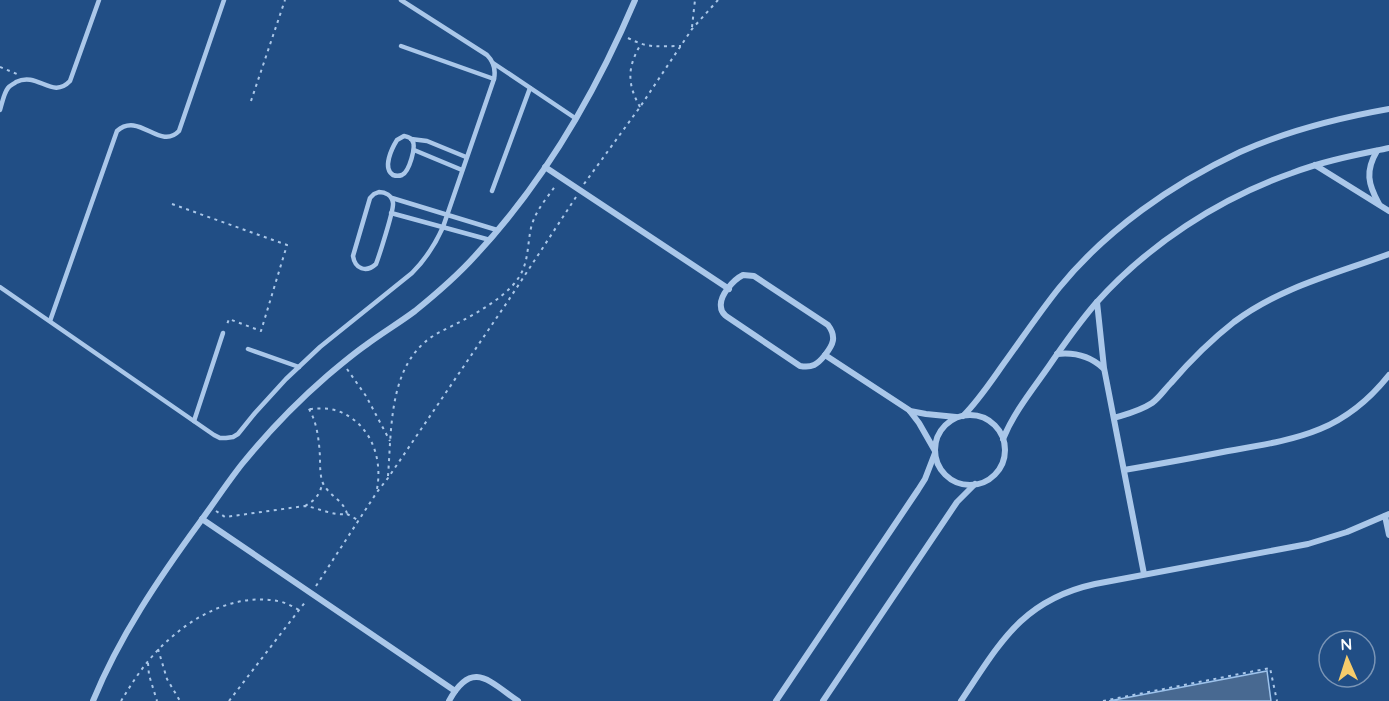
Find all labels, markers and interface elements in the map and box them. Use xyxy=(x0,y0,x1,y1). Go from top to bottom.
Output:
north arrow xyxy=(1317,629,1377,689)
text: N xyxy=(1340,634,1353,654)

